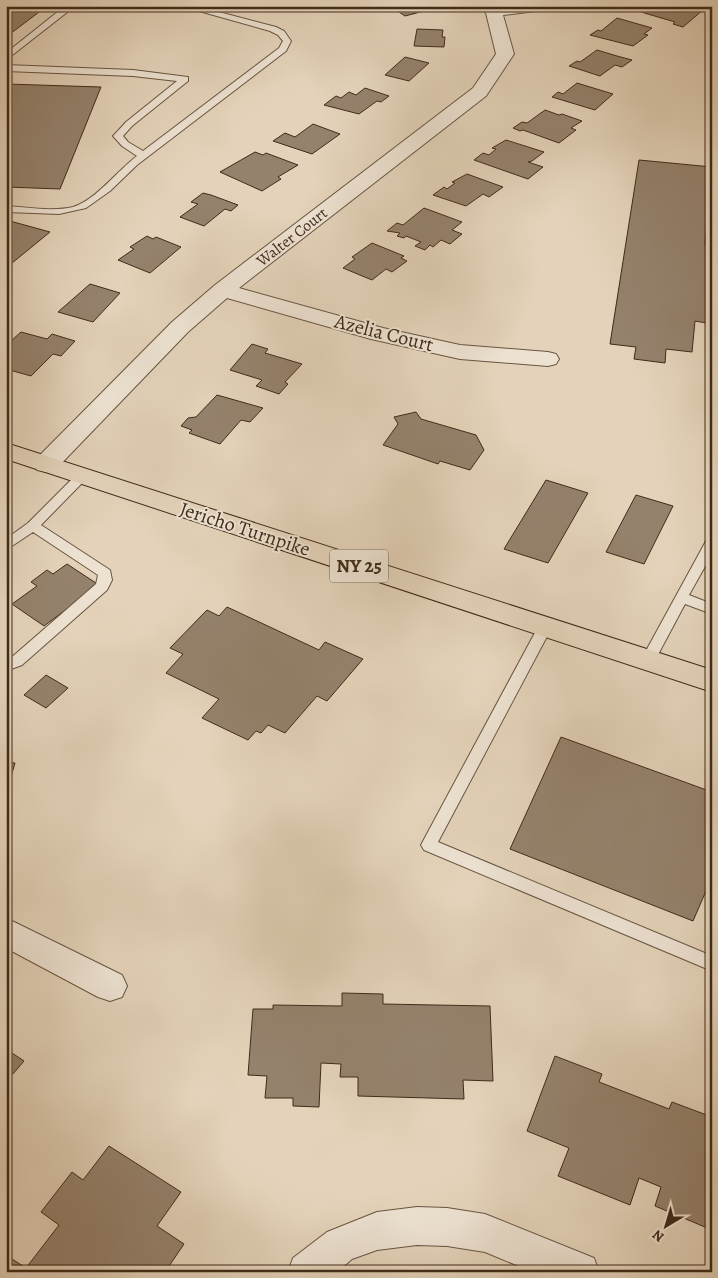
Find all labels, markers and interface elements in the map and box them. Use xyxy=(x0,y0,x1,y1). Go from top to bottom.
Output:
street label: Walter Court xyxy=(251,202,332,272)
street label: Azelia Court xyxy=(331,307,437,358)
street label: Jericho Turnpike xyxy=(176,495,314,563)
road number: NY 25 xyxy=(330,550,388,582)
north arrow xyxy=(640,1200,690,1250)
text: N xyxy=(648,1225,668,1246)

